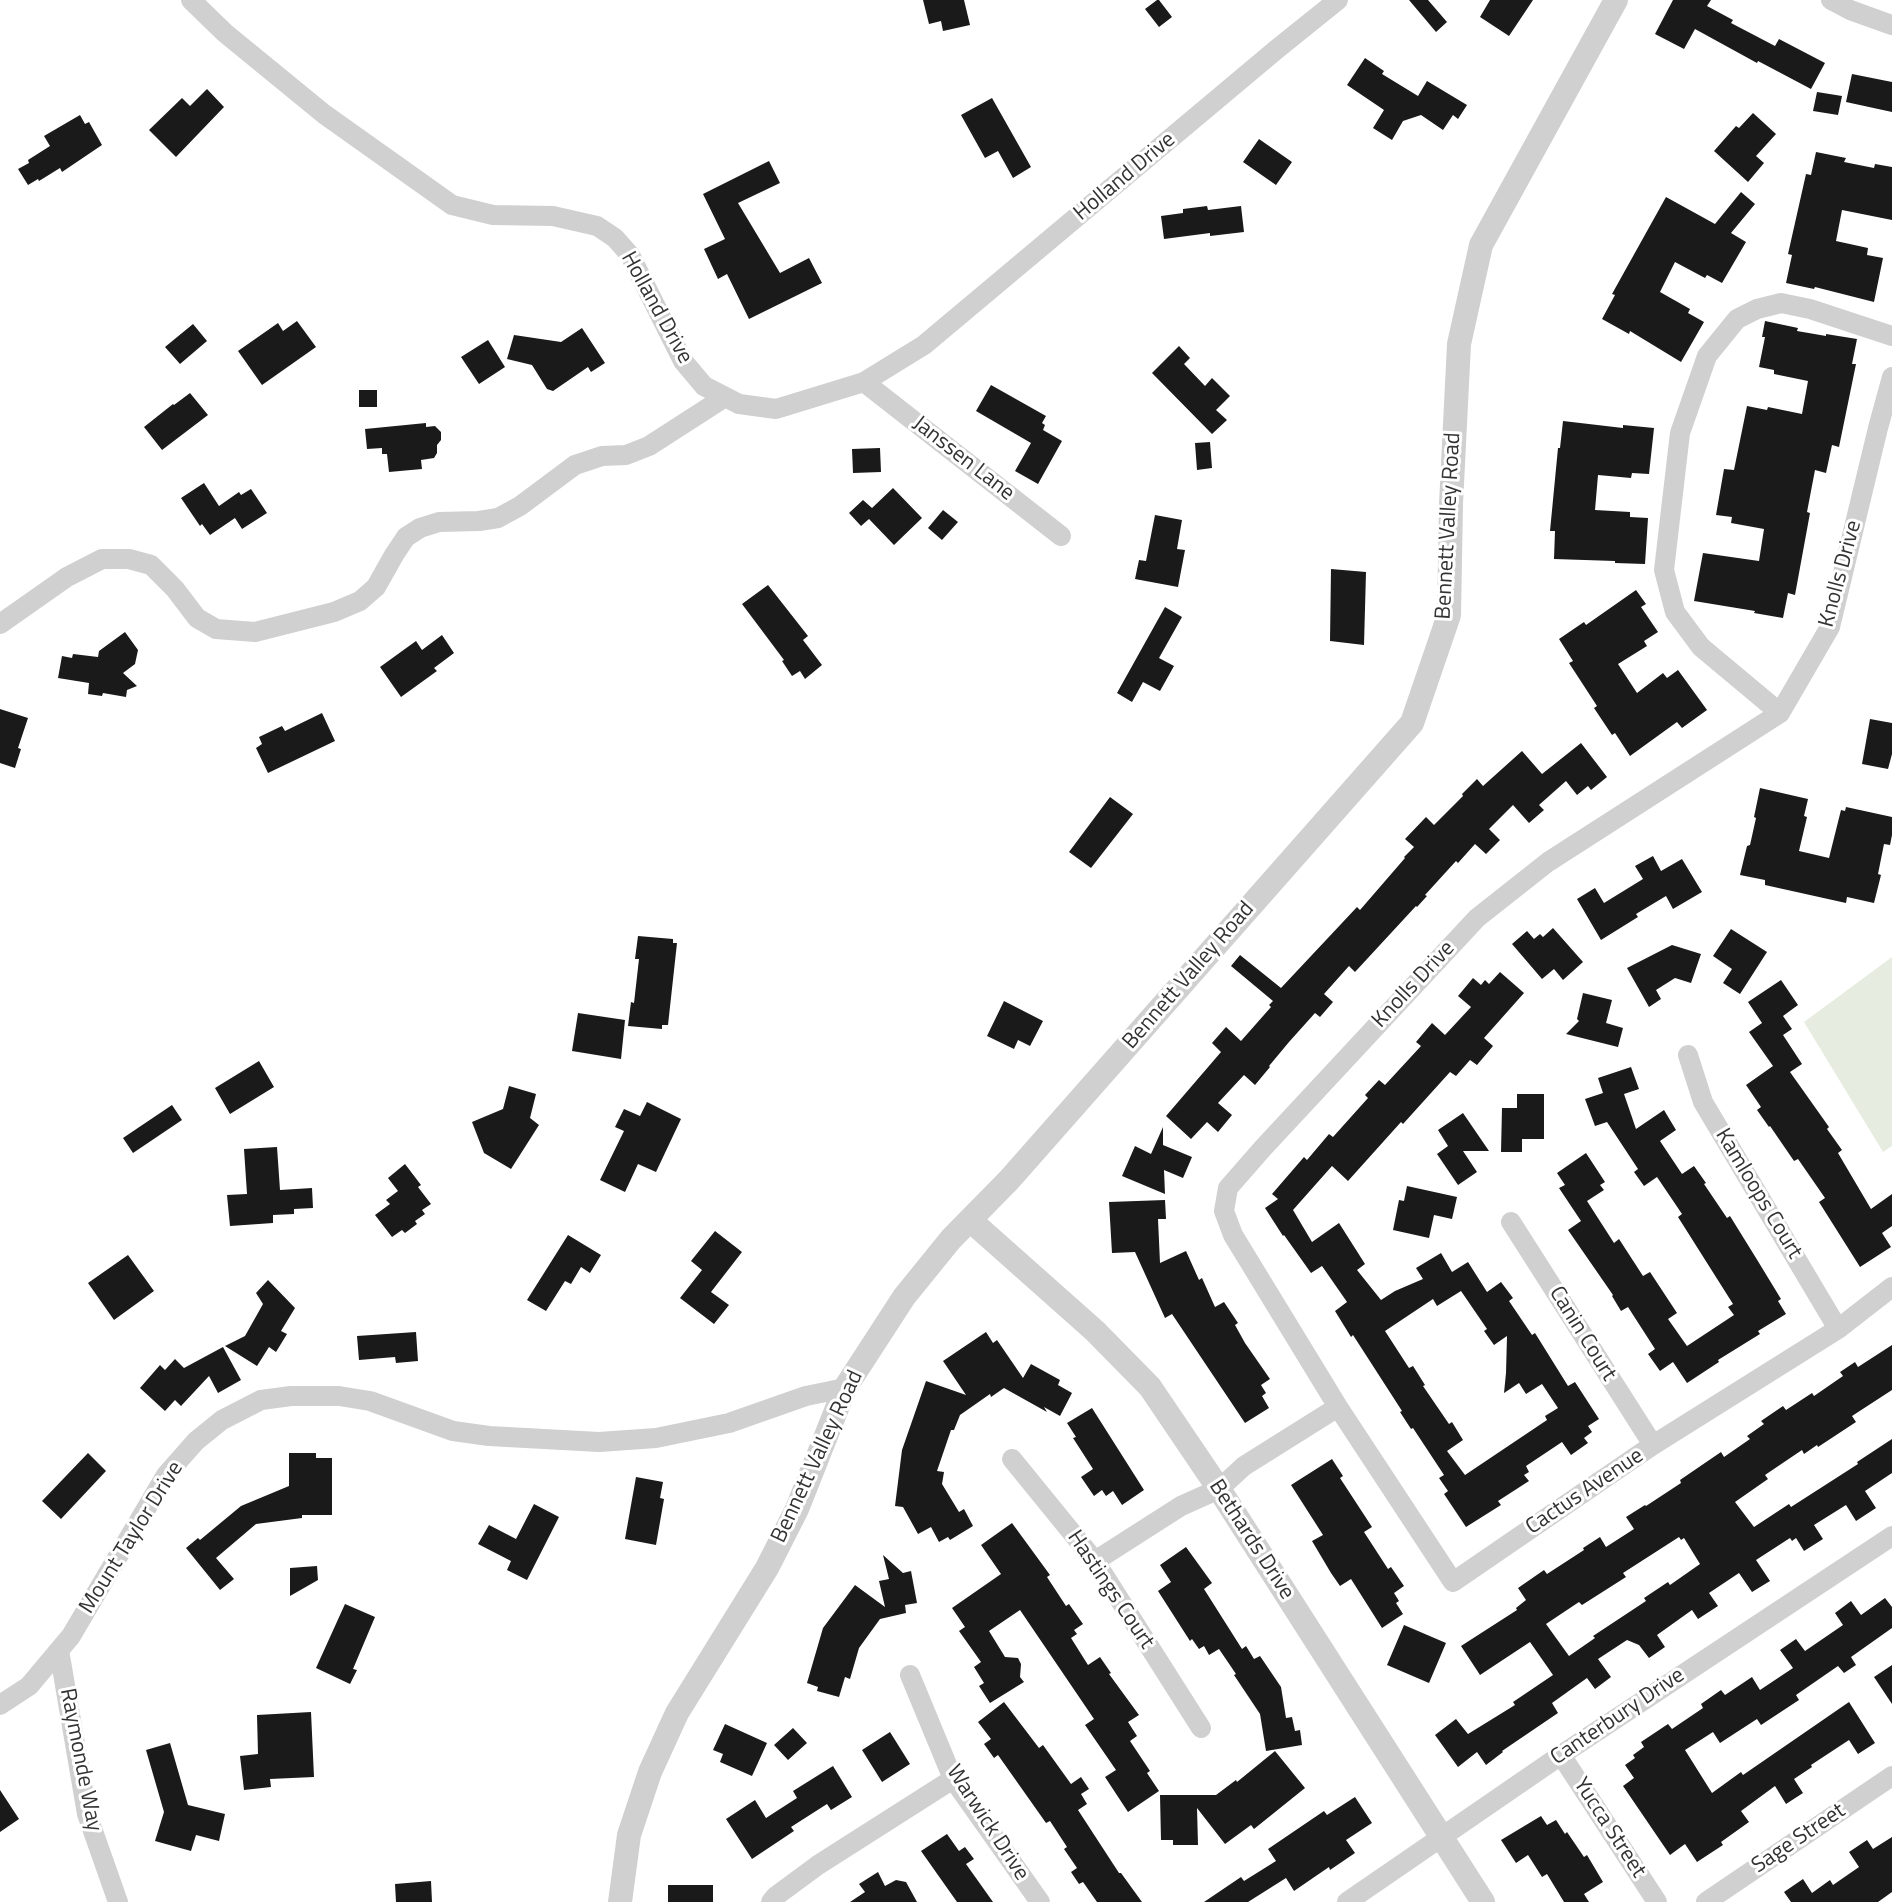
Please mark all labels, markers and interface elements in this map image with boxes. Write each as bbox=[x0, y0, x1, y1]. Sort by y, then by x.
street label: Holland Drive bbox=[1069, 127, 1181, 227]
street label: Holland Drive bbox=[614, 247, 698, 369]
street label: Janssen Lane bbox=[907, 411, 1019, 507]
street label: Bennett Valley Road bbox=[1431, 432, 1467, 620]
street label: Knolls Drive bbox=[1814, 518, 1868, 630]
street label: Bennett Valley Road bbox=[1118, 897, 1260, 1055]
street label: Knolls Drive bbox=[1367, 936, 1461, 1034]
street label: Kamloops Court bbox=[1709, 1124, 1807, 1264]
street label: Canin Court bbox=[1543, 1282, 1621, 1386]
street label: Bennett Valley Road bbox=[767, 1367, 869, 1547]
street label: Cactus Avenue bbox=[1521, 1443, 1649, 1541]
street label: Mount Taylor Drive bbox=[75, 1457, 189, 1619]
street label: Bethards Drive bbox=[1203, 1475, 1299, 1605]
street label: Hastings Court bbox=[1061, 1526, 1159, 1654]
street label: Canterbury Drive bbox=[1546, 1663, 1690, 1771]
street label: Raymonde Way bbox=[53, 1686, 107, 1834]
street label: Warwick Drive bbox=[940, 1760, 1034, 1886]
street label: Yucca Street bbox=[1567, 1773, 1651, 1883]
street label: Sage Street bbox=[1747, 1798, 1851, 1880]

